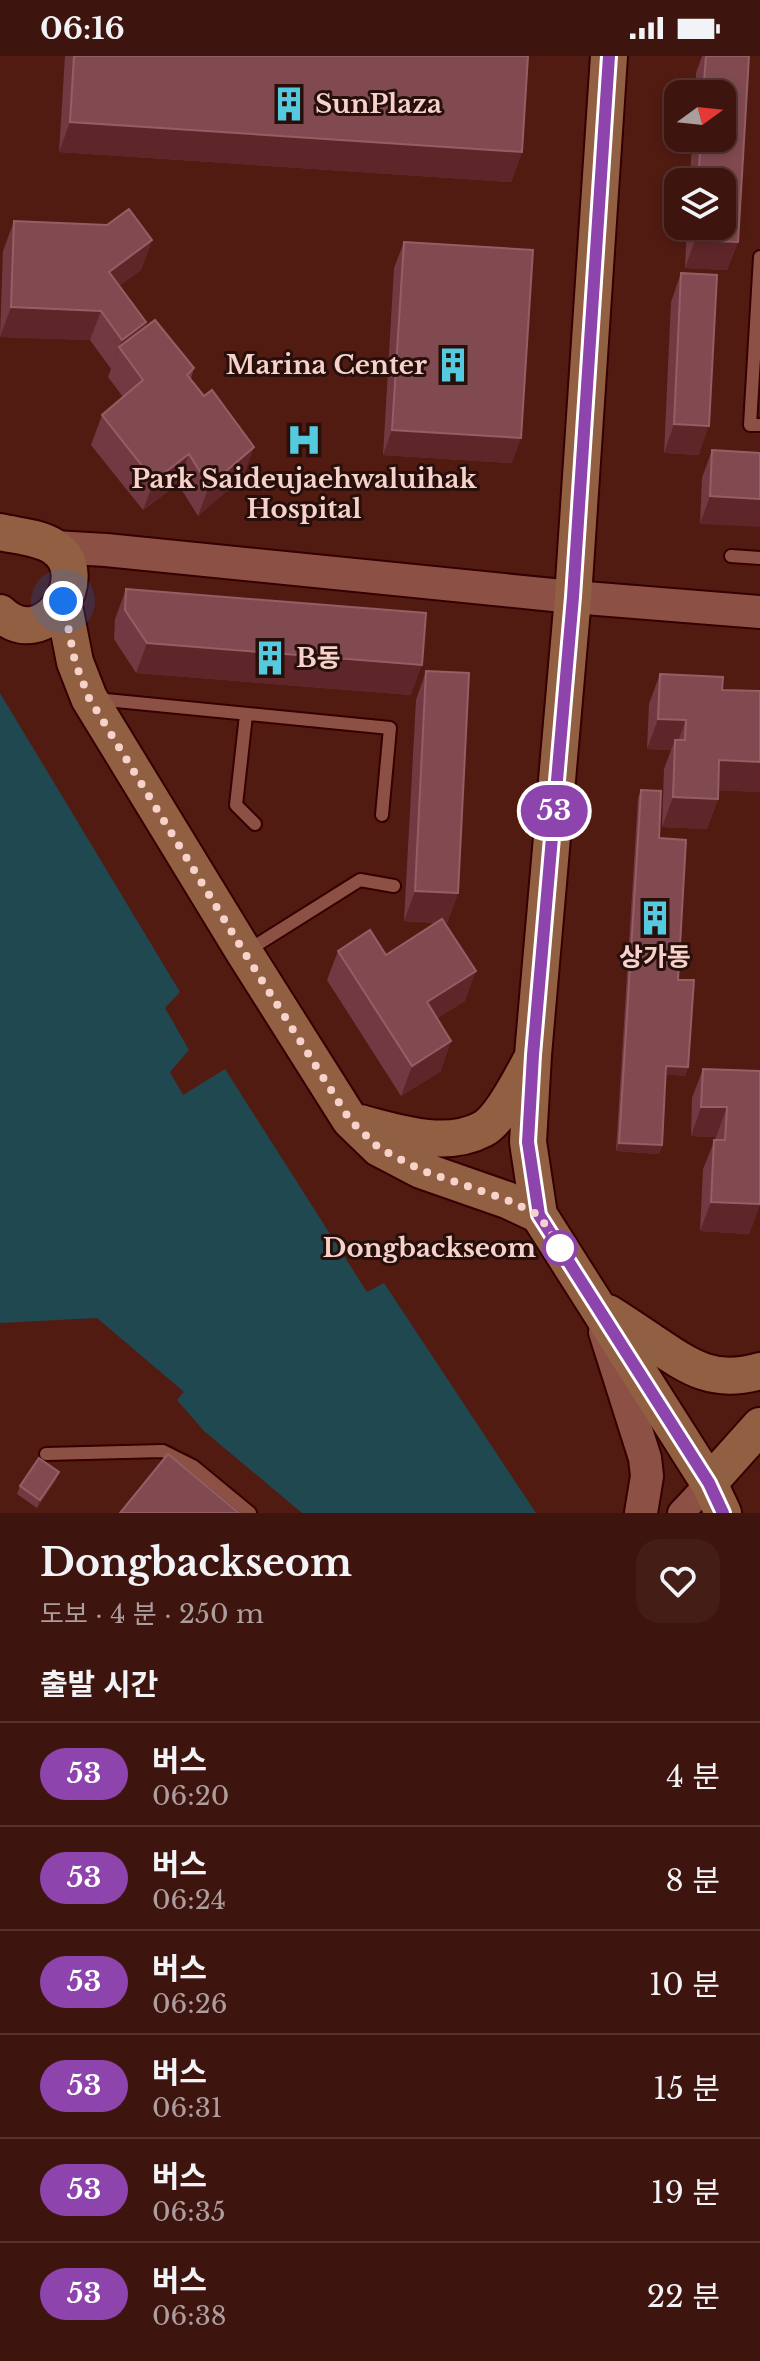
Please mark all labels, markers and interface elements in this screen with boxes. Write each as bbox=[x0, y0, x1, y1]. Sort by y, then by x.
text: 06:16 bbox=[40, 10, 125, 47]
north arrow bbox=[664, 80, 736, 152]
map controls bbox=[664, 80, 736, 240]
building icon: SunPlaza bbox=[270, 85, 308, 123]
place label: SunPlaza bbox=[315, 88, 442, 120]
button: layers bbox=[664, 168, 736, 240]
building icon: Marina Center bbox=[434, 346, 472, 384]
place label: Marina Center bbox=[226, 349, 427, 381]
hospital icon: Park Saideujaehwaluihak Hospital bbox=[285, 421, 323, 459]
place label: Park Saideujaehwaluihak Hospital bbox=[131, 463, 477, 525]
your location bbox=[43, 581, 83, 621]
building icon: B동 bbox=[251, 639, 289, 677]
place label: B동 bbox=[296, 642, 341, 674]
line badge: 53 bbox=[518, 785, 590, 837]
text: 53 bbox=[537, 793, 571, 828]
building icon: 상가동 bbox=[636, 899, 674, 937]
place label: 상가동 bbox=[619, 941, 691, 973]
marker: Dongbackseom bbox=[543, 1231, 577, 1265]
place label: Dongbackseom bbox=[323, 1232, 536, 1264]
text: Dongbackseom bbox=[40, 1539, 352, 1586]
button: heart bbox=[636, 1539, 720, 1623]
text: 도보 · 4 분 · 250 m bbox=[40, 1598, 264, 1630]
text: 출발 시간 bbox=[40, 1666, 158, 1703]
text: 버스 bbox=[152, 1742, 207, 1779]
text: 53 bbox=[67, 1756, 101, 1791]
text: 4 분 bbox=[666, 1758, 720, 1795]
text: 06:20 bbox=[152, 1780, 229, 1812]
text: 버스 bbox=[152, 1846, 207, 1883]
text: 53 bbox=[67, 1860, 101, 1895]
text: 8 분 bbox=[666, 1862, 720, 1899]
text: 06:24 bbox=[152, 1884, 226, 1916]
text: 버스 bbox=[152, 1950, 207, 1987]
text: 53 bbox=[67, 1964, 101, 1999]
text: 10 분 bbox=[649, 1966, 720, 2003]
text: 06:26 bbox=[152, 1988, 227, 2020]
text: 버스 bbox=[152, 2054, 207, 2091]
text: 53 bbox=[67, 2068, 101, 2103]
text: 15 분 bbox=[653, 2070, 720, 2107]
text: 06:31 bbox=[152, 2092, 222, 2124]
text: 버스 bbox=[152, 2158, 207, 2195]
text: 53 bbox=[67, 2172, 101, 2207]
text: 19 분 bbox=[651, 2174, 720, 2211]
text: 06:35 bbox=[152, 2196, 225, 2228]
text: 버스 bbox=[152, 2262, 207, 2299]
text: 53 bbox=[67, 2276, 101, 2311]
text: 22 분 bbox=[647, 2278, 720, 2315]
text: 06:38 bbox=[152, 2300, 226, 2332]

